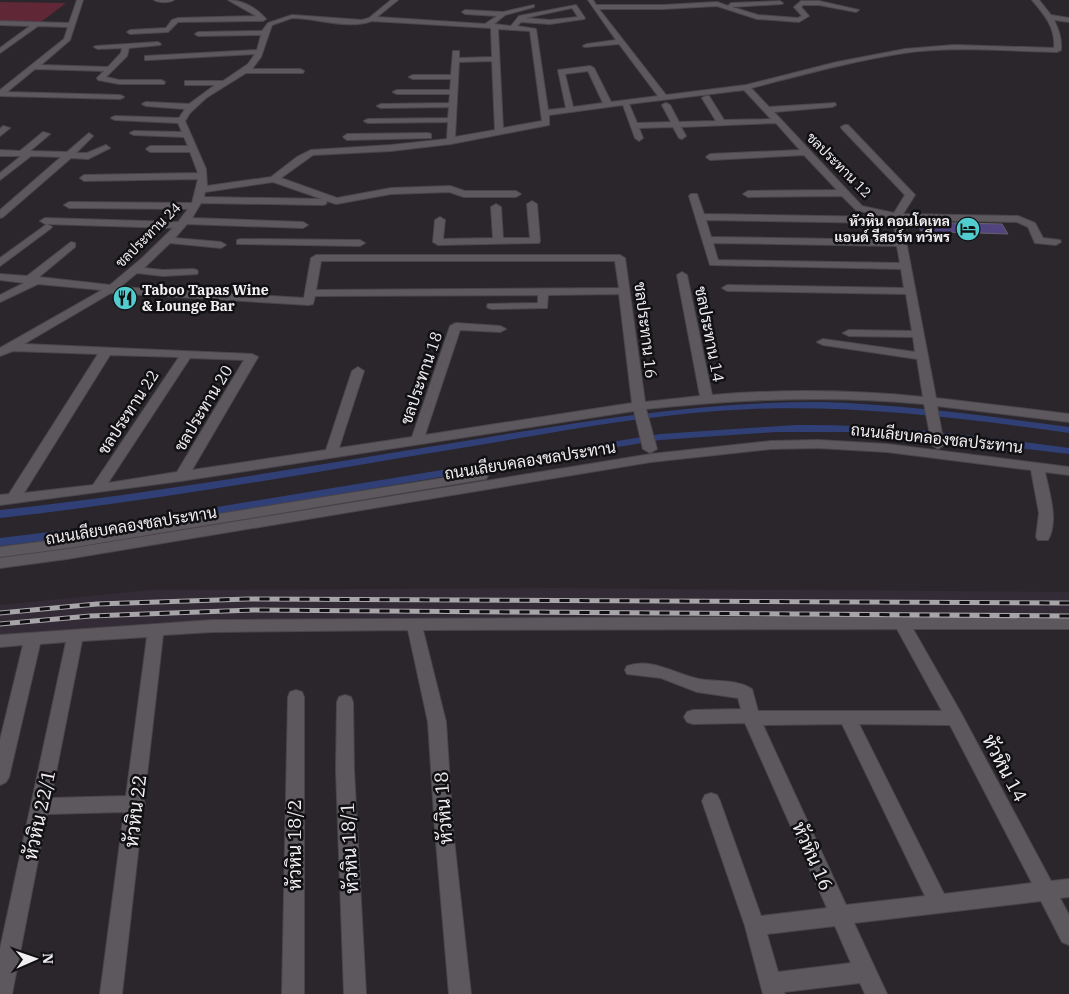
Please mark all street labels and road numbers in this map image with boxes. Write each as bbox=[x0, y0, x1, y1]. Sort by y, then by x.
street label: ชลประทาน 12 bbox=[803, 129, 875, 201]
street label: ชลประทาน 24 bbox=[112, 199, 184, 271]
street label: ชลประทาน 16 bbox=[630, 281, 662, 379]
street label: ชลประทาน 14 bbox=[691, 284, 729, 384]
street label: ชลประทาน 18 bbox=[396, 329, 446, 427]
street label: ชลประทาน 20 bbox=[169, 361, 237, 455]
street label: ชลประทาน 22 bbox=[93, 366, 163, 458]
street label: ถนนเลียบคลองชลประทาน bbox=[850, 418, 1024, 457]
street label: ถนนเลียบคลองชลประทาน bbox=[443, 436, 617, 483]
street label: ถนนเลียบคลองชลประทาน bbox=[44, 501, 218, 548]
street label: หัวหิน 14 bbox=[977, 730, 1033, 806]
street label: หัวหิน 22/1 bbox=[18, 768, 60, 862]
street label: หัวหิน 18 bbox=[428, 771, 458, 845]
street label: หัวหิน 22 bbox=[119, 773, 151, 849]
street label: หัวหิน 18/2 bbox=[282, 799, 306, 891]
street label: หัวหิน 18/1 bbox=[335, 802, 363, 894]
street label: หัวหิน 16 bbox=[787, 818, 839, 894]

